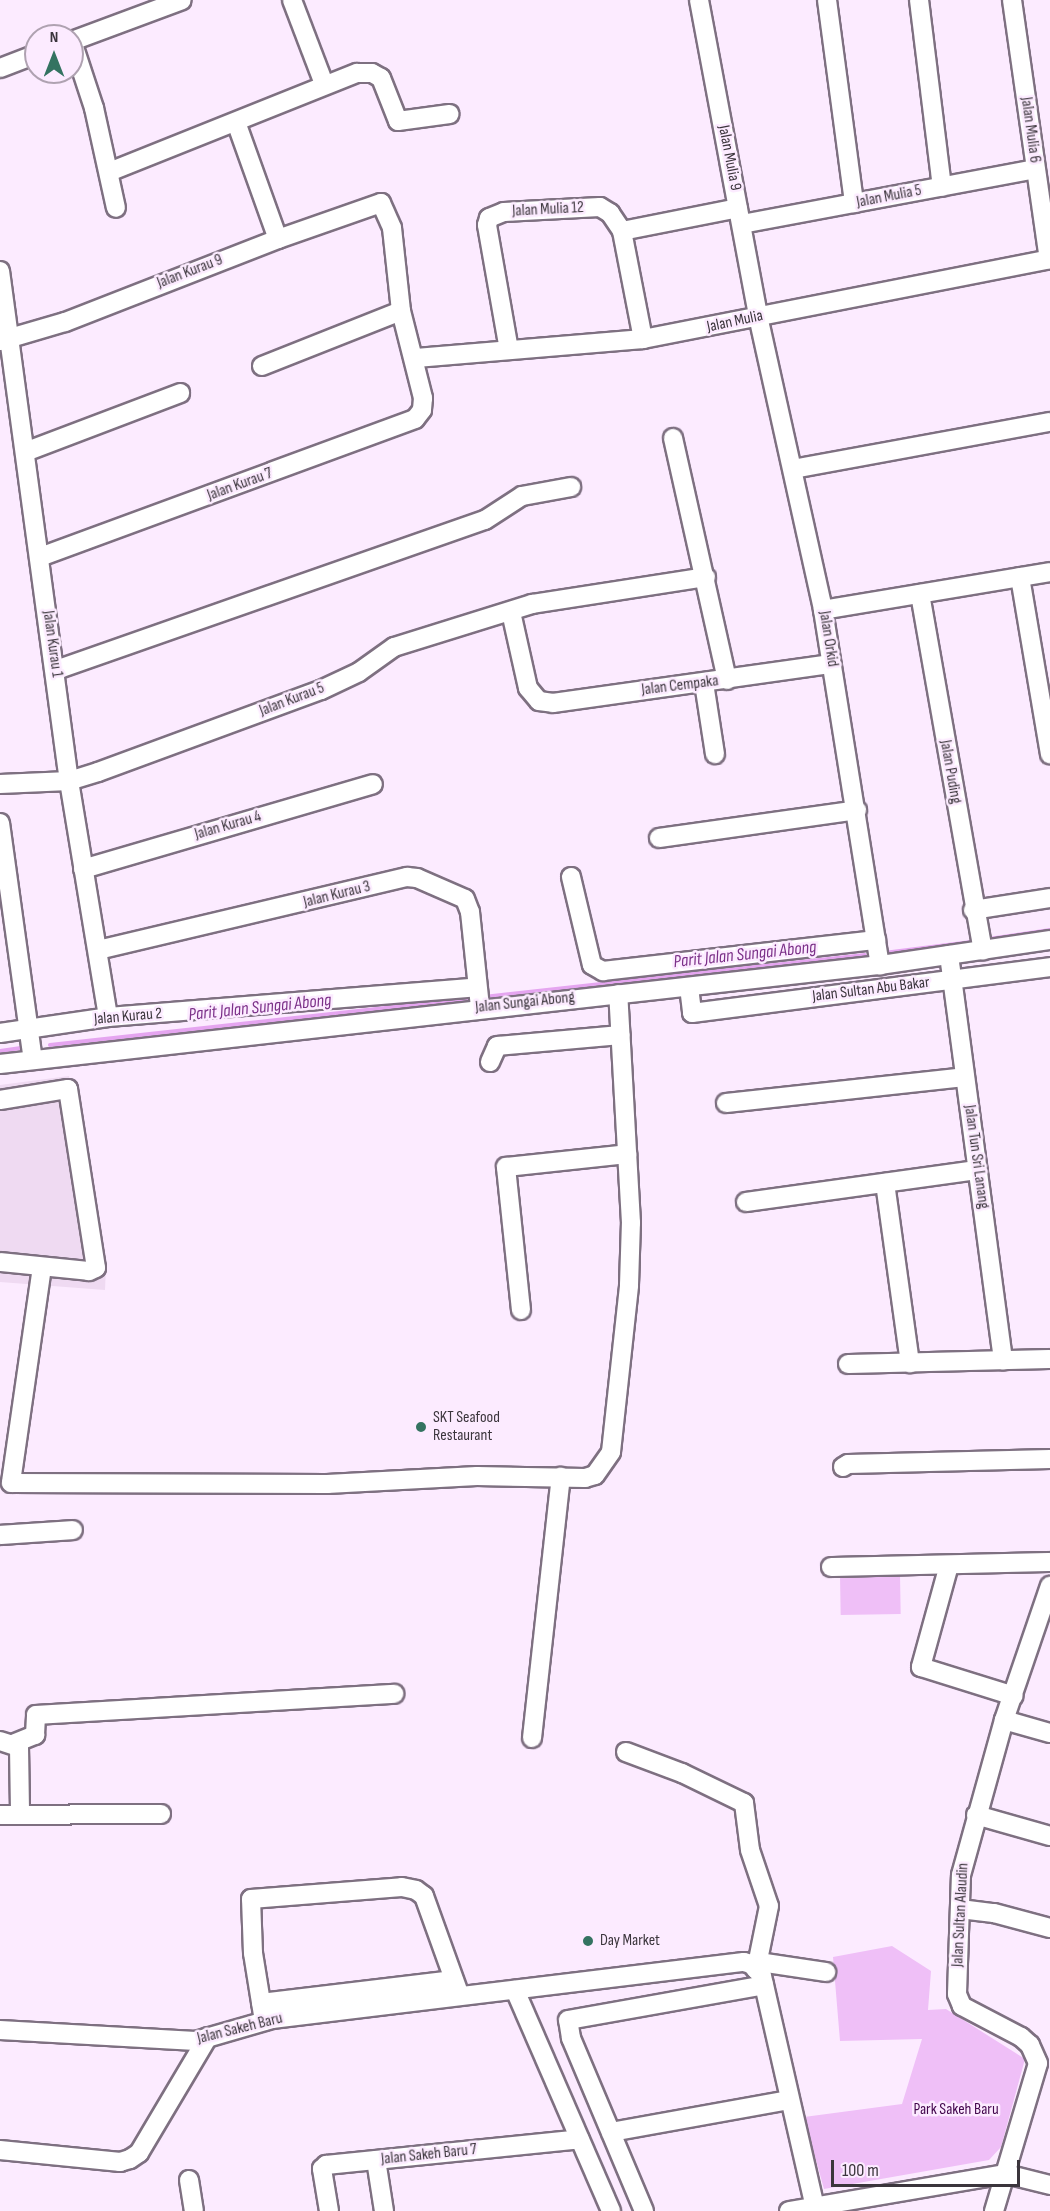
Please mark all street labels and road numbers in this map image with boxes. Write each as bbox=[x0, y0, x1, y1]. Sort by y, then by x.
street label: Jalan Mulia 6 bbox=[1016, 96, 1044, 164]
street label: Jalan Mulia 9 bbox=[713, 124, 745, 192]
street label: Jalan Mulia 5 bbox=[855, 181, 923, 213]
street label: Jalan Mulia 12 bbox=[512, 199, 584, 221]
street label: Jalan Kurau 9 bbox=[155, 251, 225, 293]
street label: Jalan Mulia bbox=[705, 307, 765, 337]
street label: Jalan Kurau 7 bbox=[205, 464, 275, 506]
street label: Jalan Kurau 1 bbox=[38, 609, 66, 679]
street label: Jalan Orkid bbox=[814, 610, 842, 668]
street label: Jalan Cempaka bbox=[640, 672, 720, 700]
street label: Jalan Kurau 5 bbox=[257, 679, 327, 721]
street label: Jalan Puding bbox=[935, 739, 965, 805]
street label: Jalan Kurau 4 bbox=[193, 807, 263, 845]
street label: Jalan Kurau 3 bbox=[302, 877, 372, 913]
street label: Jalan Sultan Abu Bakar bbox=[811, 973, 931, 1007]
street label: Jalan Sungai Abong bbox=[474, 988, 576, 1018]
street label: Jalan Kurau 2 bbox=[93, 1004, 163, 1030]
street label: Jalan Tun Sri Lanang bbox=[959, 1104, 993, 1210]
street label: Jalan Sultan Alaudin bbox=[949, 1862, 973, 1968]
street label: Jalan Sakeh Baru bbox=[195, 2009, 285, 2049]
street label: Jalan Sakeh Baru 7 bbox=[380, 2140, 478, 2170]

